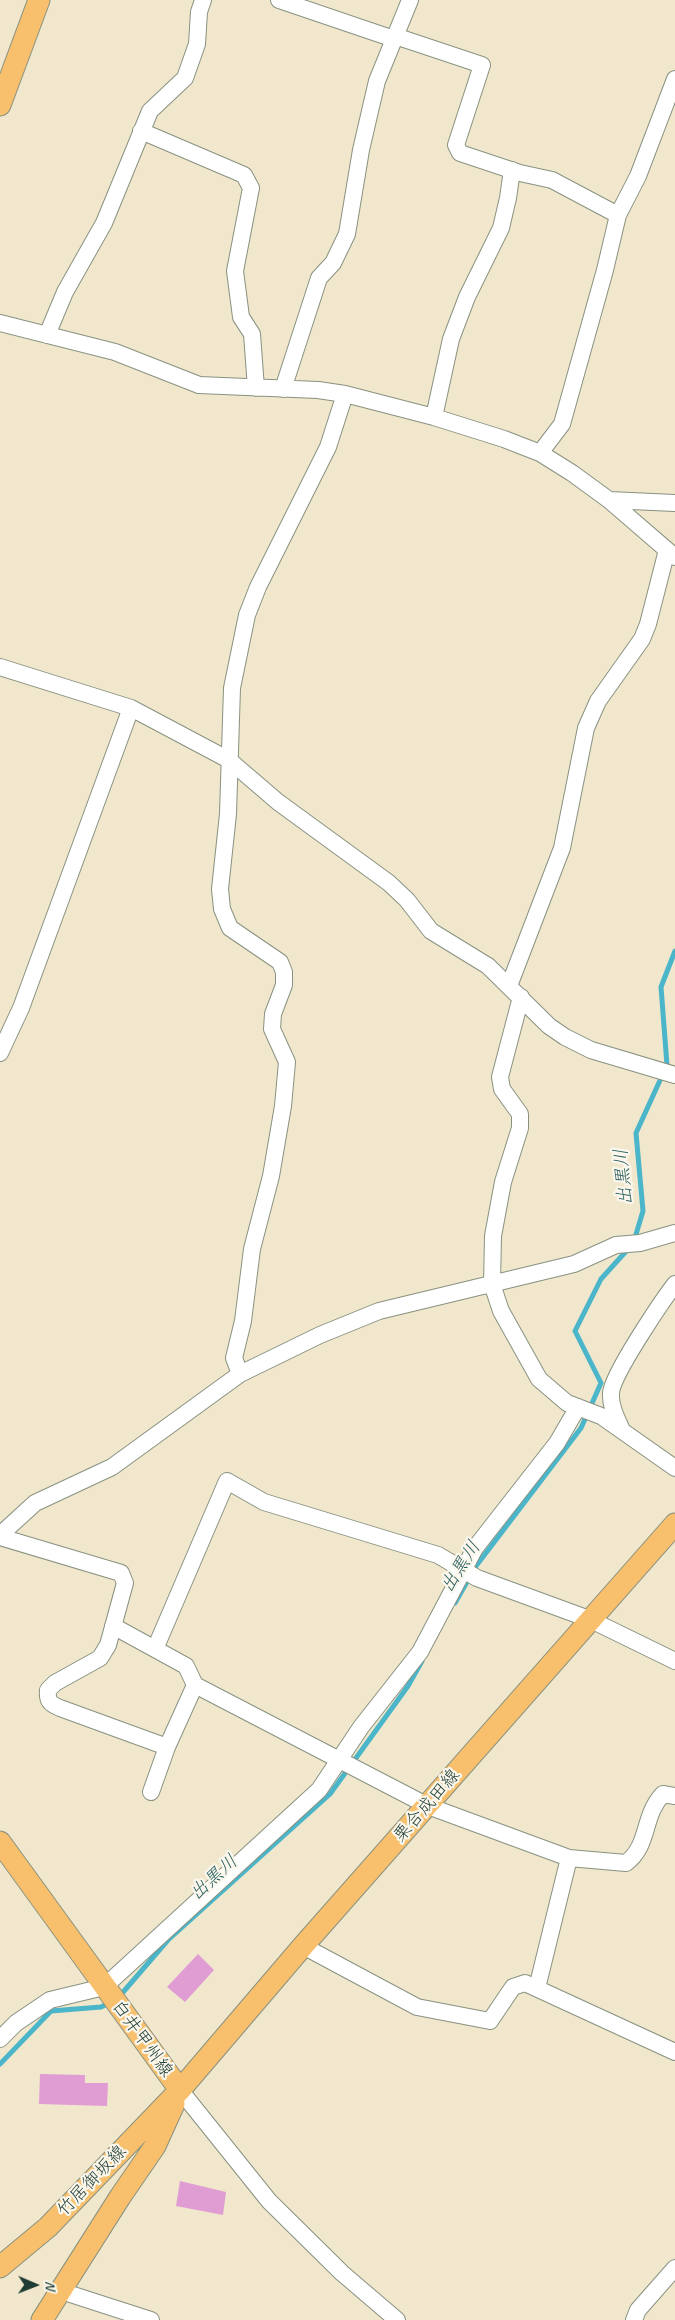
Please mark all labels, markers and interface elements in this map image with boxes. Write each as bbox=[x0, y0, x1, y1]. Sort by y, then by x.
water label: 出黒川 bbox=[610, 1148, 638, 1206]
water label: 出黒川 bbox=[436, 1537, 486, 1597]
street label: 栗合成田線 bbox=[389, 1765, 465, 1847]
water label: 出黒川 bbox=[185, 1850, 243, 1906]
street label: 白井甲州線 bbox=[107, 1996, 177, 2082]
street label: 竹居御坂線 bbox=[53, 2141, 131, 2221]
north arrow bbox=[10, 2260, 60, 2310]
text: N bbox=[42, 2281, 59, 2290]

